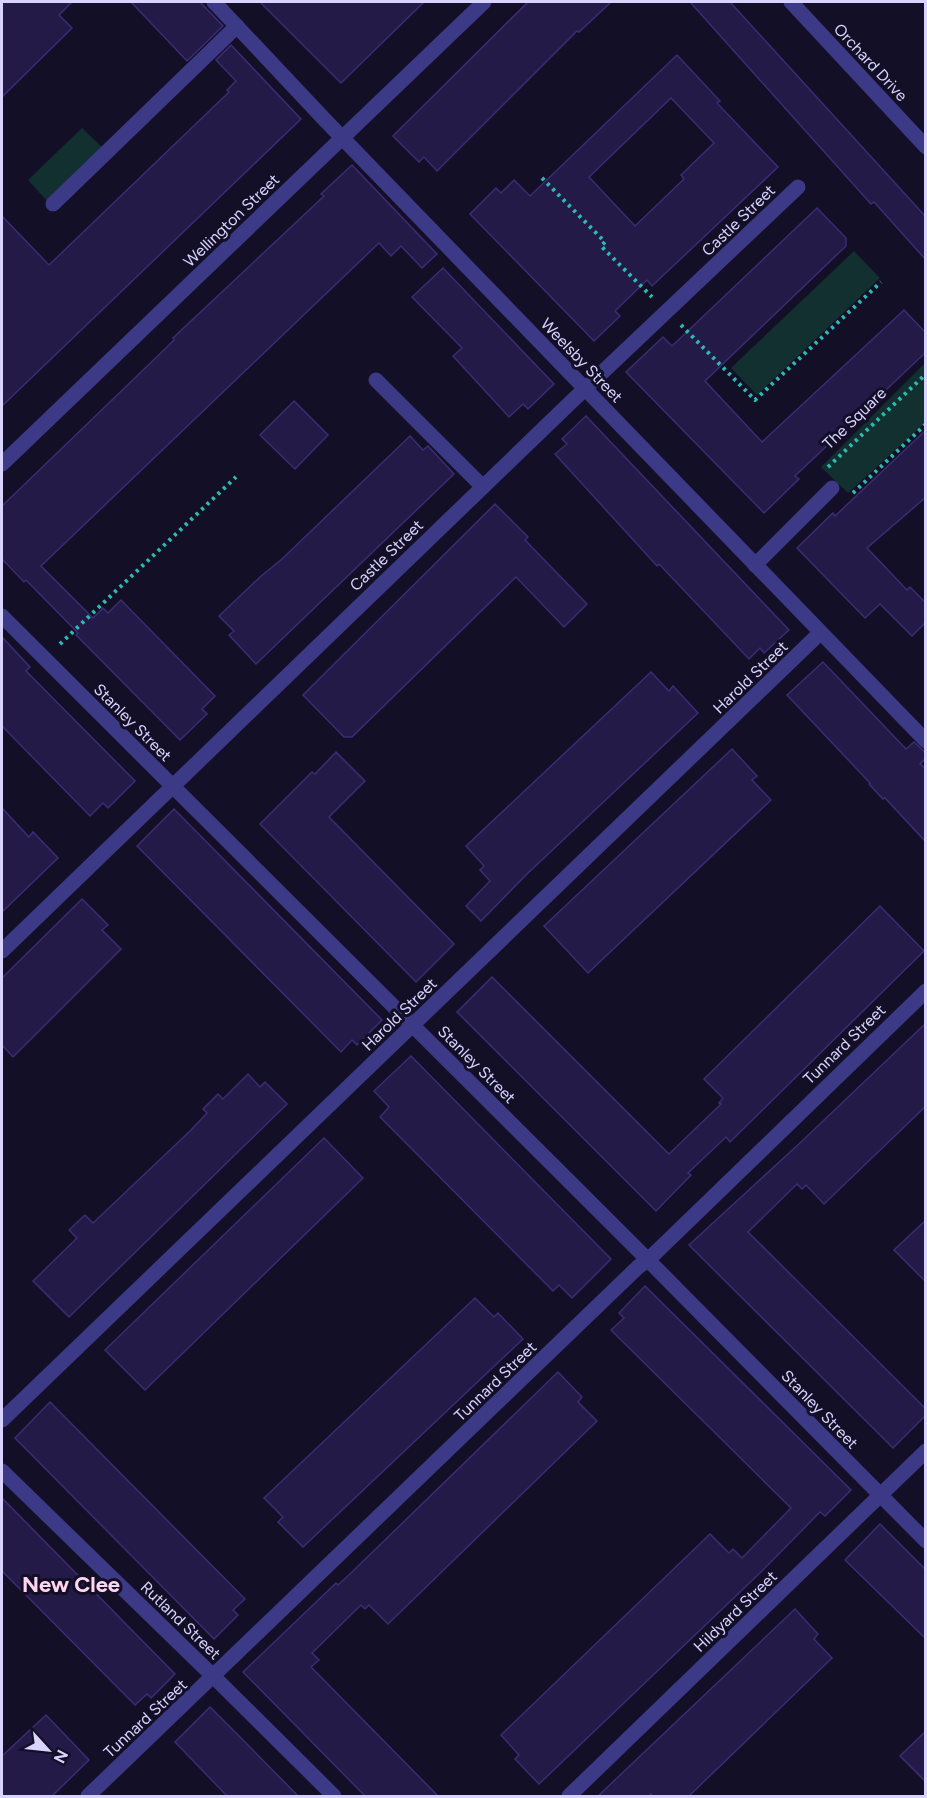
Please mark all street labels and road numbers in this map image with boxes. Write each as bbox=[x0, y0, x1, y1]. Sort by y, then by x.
street label: Orchard Drive bbox=[830, 20, 912, 105]
street label: Wellington Street bbox=[180, 170, 283, 271]
street label: Castle Street bbox=[698, 181, 779, 260]
street label: Weelsby Street bbox=[537, 314, 627, 406]
street label: The Square bbox=[819, 383, 890, 453]
street label: Castle Street bbox=[346, 516, 427, 595]
street label: Harold Street bbox=[709, 637, 792, 718]
street label: Stanley Street bbox=[90, 680, 175, 765]
street label: Harold Street bbox=[358, 974, 441, 1055]
street label: Tunnard Street bbox=[799, 1001, 889, 1088]
street label: Stanley Street bbox=[434, 1022, 519, 1107]
street label: Tunnard Street bbox=[450, 1338, 540, 1425]
street label: Stanley Street bbox=[777, 1366, 862, 1453]
street label: Hildyard Street bbox=[690, 1567, 781, 1656]
street label: Rutland Street bbox=[137, 1577, 225, 1663]
street label: Tunnard Street bbox=[100, 1675, 191, 1762]

